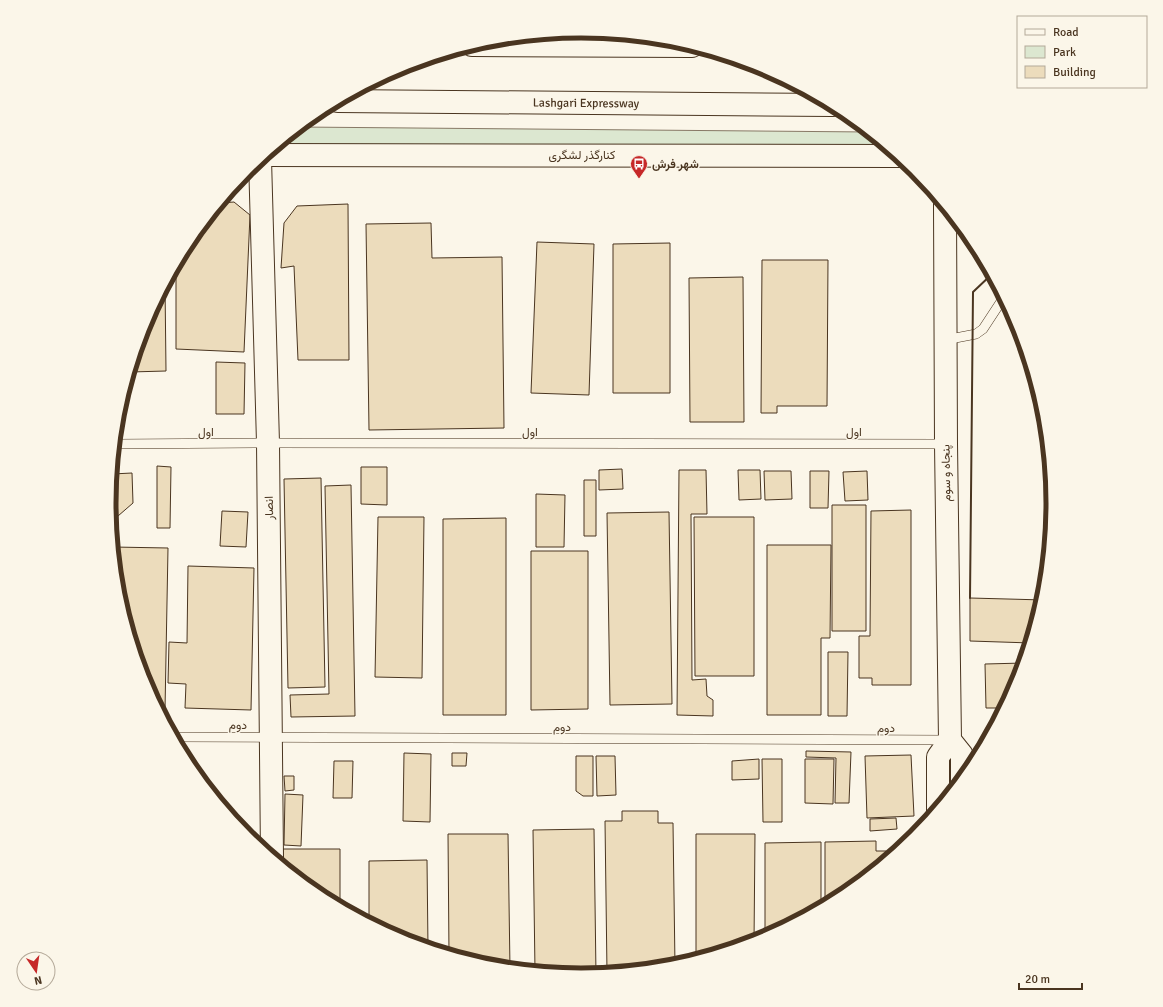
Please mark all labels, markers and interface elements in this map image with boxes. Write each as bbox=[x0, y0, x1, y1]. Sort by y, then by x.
legend bbox=[1017, 16, 1147, 88]
text: Road bbox=[1053, 25, 1079, 40]
text: Park bbox=[1053, 45, 1076, 60]
text: Building bbox=[1053, 65, 1096, 80]
street label: Lashgari Expressway bbox=[533, 96, 640, 111]
street label: کنارگذر لشگری bbox=[549, 148, 615, 163]
bus stop icon: شهر فرش bbox=[629, 154, 649, 179]
place label: شهر فرش bbox=[652, 157, 699, 172]
street label: اول bbox=[198, 425, 214, 440]
street label: اول bbox=[522, 425, 538, 440]
street label: اول bbox=[846, 425, 862, 440]
street label: پنجاه و سوم bbox=[938, 444, 954, 502]
street label: انصار bbox=[262, 496, 277, 521]
street label: دوم bbox=[229, 718, 247, 733]
street label: دوم bbox=[553, 720, 571, 735]
street label: دوم bbox=[877, 721, 895, 736]
north arrow bbox=[16, 951, 56, 991]
scale bar bbox=[1019, 965, 1082, 991]
text: 20 m bbox=[1025, 972, 1050, 987]
text: N bbox=[33, 973, 43, 987]

